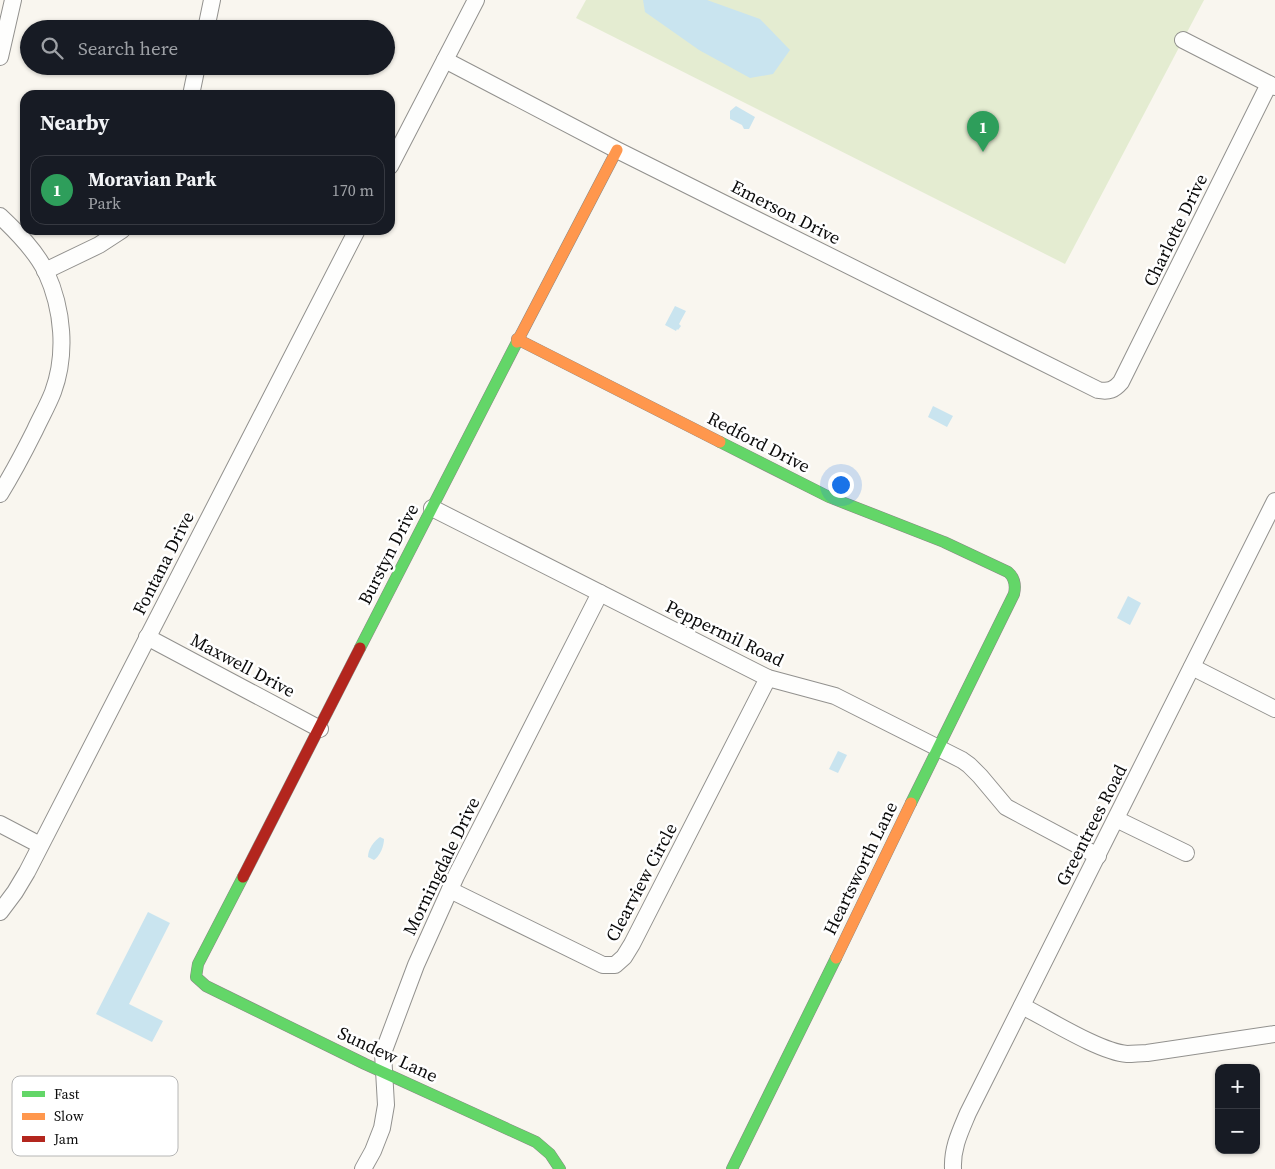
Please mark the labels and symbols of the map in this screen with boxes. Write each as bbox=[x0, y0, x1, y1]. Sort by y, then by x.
pin: 1 bbox=[967, 111, 999, 152]
street label: Charlotte Drive bbox=[1137, 170, 1213, 290]
street label: Emerson Drive bbox=[727, 174, 845, 250]
street label: Redford Drive bbox=[703, 405, 815, 479]
your location bbox=[828, 472, 854, 498]
street label: Burstyn Drive bbox=[352, 499, 424, 609]
street label: Fontana Drive bbox=[126, 507, 200, 619]
street label: Peppermil Road bbox=[662, 594, 788, 672]
street label: Maxwell Drive bbox=[186, 627, 300, 703]
street label: Greentrees Road bbox=[1050, 760, 1132, 890]
street label: Morningdale Drive bbox=[397, 793, 485, 939]
street label: Heartsworth Lane bbox=[817, 797, 903, 939]
street label: Clearview Circle bbox=[599, 818, 683, 946]
street label: Sundew Lane bbox=[334, 1020, 442, 1088]
legend bbox=[12, 1076, 178, 1156]
text: Fast bbox=[54, 1084, 80, 1104]
text: Slow bbox=[54, 1106, 84, 1126]
text: Jam bbox=[53, 1129, 79, 1149]

